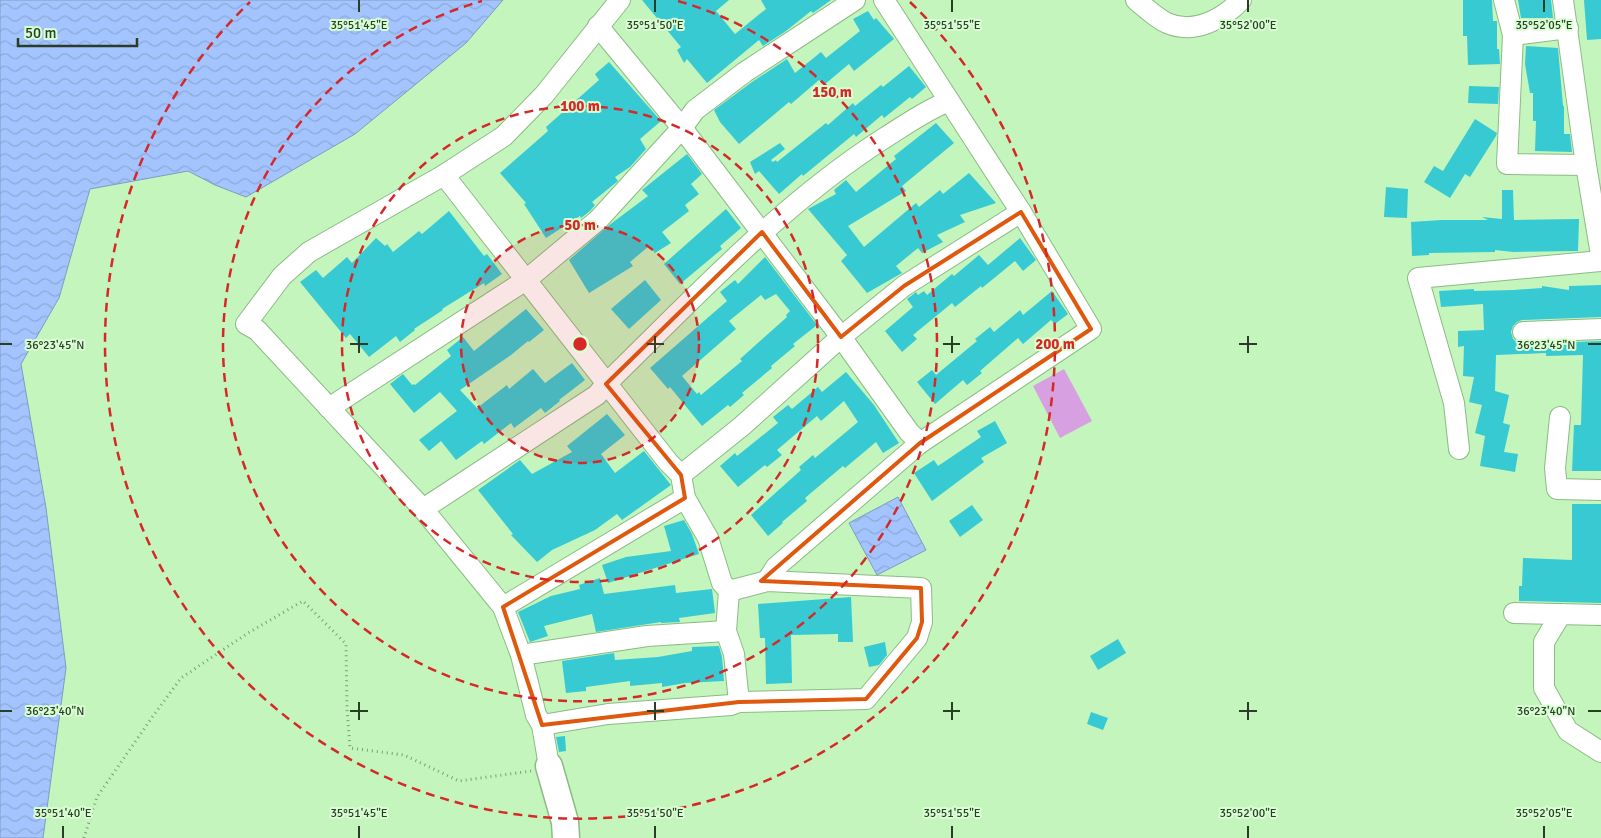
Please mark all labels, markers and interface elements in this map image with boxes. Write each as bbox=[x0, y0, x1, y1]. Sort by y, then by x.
scale bar bbox=[18, 15, 136, 47]
text: 35°51'45"E bbox=[330, 18, 388, 33]
text: 35°51'50"E bbox=[626, 18, 684, 33]
text: 35°51'55"E bbox=[923, 18, 981, 33]
text: 35°52'00"E bbox=[1219, 18, 1277, 33]
text: 35°52'05"E bbox=[1515, 18, 1573, 33]
text: 50 m bbox=[25, 24, 56, 42]
text: 150 m bbox=[812, 83, 852, 101]
text: 100 m bbox=[560, 97, 600, 115]
text: 50 m bbox=[564, 216, 596, 234]
centre of rings bbox=[571, 335, 589, 353]
text: 200 m bbox=[1035, 335, 1075, 353]
text: 36°23'45"N bbox=[26, 338, 84, 353]
text: 36°23'45"N bbox=[1517, 338, 1575, 353]
text: 36°23'40"N bbox=[26, 704, 84, 719]
text: 36°23'40"N bbox=[1517, 704, 1575, 719]
text: 35°51'40"E bbox=[34, 806, 92, 821]
text: 35°51'45"E bbox=[330, 806, 388, 821]
text: 35°51'50"E bbox=[626, 806, 684, 821]
text: 35°51'55"E bbox=[923, 806, 981, 821]
text: 35°52'00"E bbox=[1219, 806, 1277, 821]
text: 35°52'05"E bbox=[1515, 806, 1573, 821]

